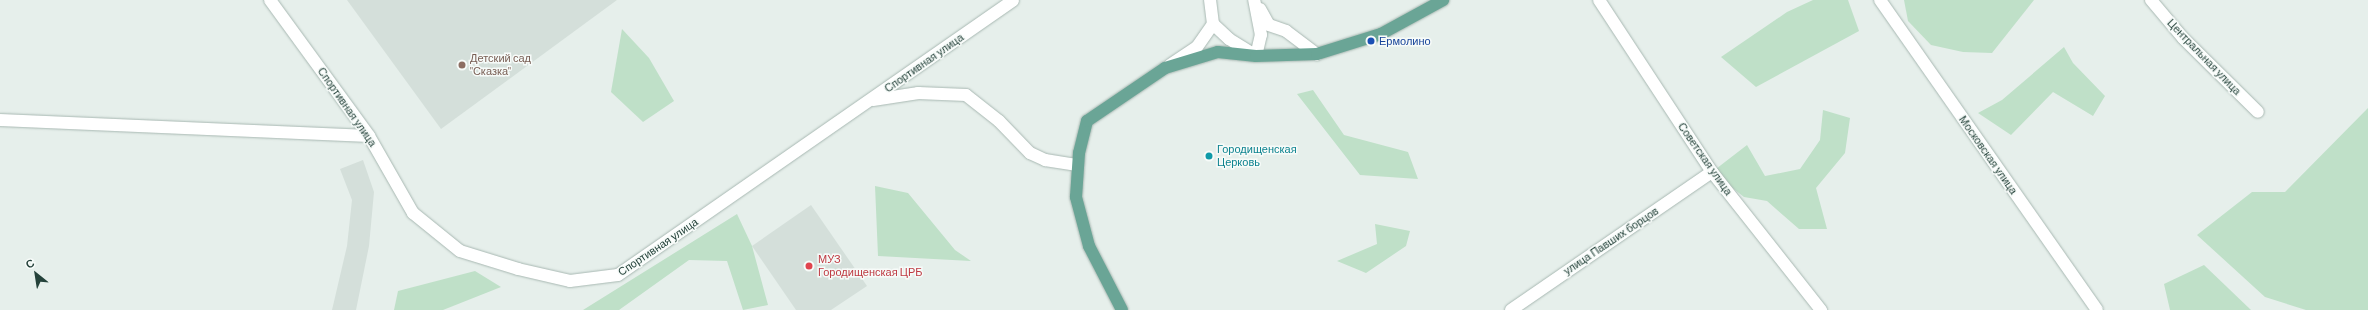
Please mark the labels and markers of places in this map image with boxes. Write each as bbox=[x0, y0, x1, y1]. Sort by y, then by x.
place label: Ермолино bbox=[1379, 34, 1431, 48]
marker: Ермолино bbox=[1366, 36, 1376, 46]
place label: Детский сад "Сказка" bbox=[470, 52, 531, 78]
marker: Детский сад "Сказка" bbox=[457, 60, 467, 70]
place label: Городищенская Церковь bbox=[1217, 143, 1297, 169]
marker: Городищенская Церковь bbox=[1204, 151, 1214, 161]
place label: МУЗ Городищенская ЦРБ bbox=[818, 253, 923, 279]
marker: МУЗ Городищенская ЦРБ bbox=[803, 260, 815, 272]

